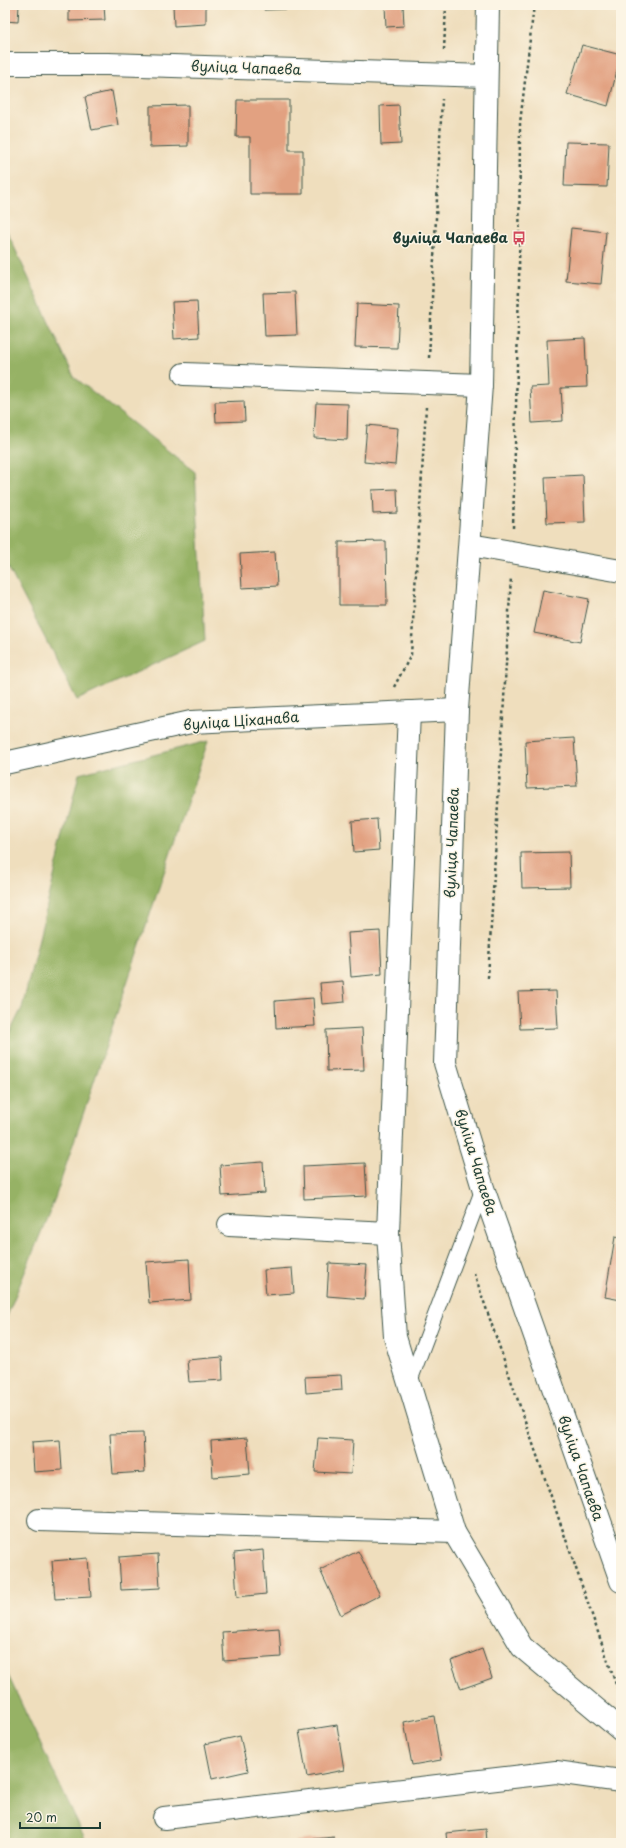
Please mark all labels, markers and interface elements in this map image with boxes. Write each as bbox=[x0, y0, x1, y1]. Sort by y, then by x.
street label: вуліца Чапаева bbox=[191, 55, 302, 80]
place label: вуліца Чапаева bbox=[393, 227, 509, 248]
bus stop icon: вуліца Чапаева bbox=[511, 230, 527, 246]
street label: вуліца Ціханава bbox=[182, 706, 300, 735]
street label: вуліца Чапаева bbox=[439, 787, 464, 898]
street label: вуліца Чапаева bbox=[450, 1106, 503, 1218]
street label: вуліца Чапаева bbox=[554, 1412, 609, 1524]
scale bar bbox=[20, 1804, 100, 1830]
text: 20 m bbox=[26, 1808, 57, 1826]

